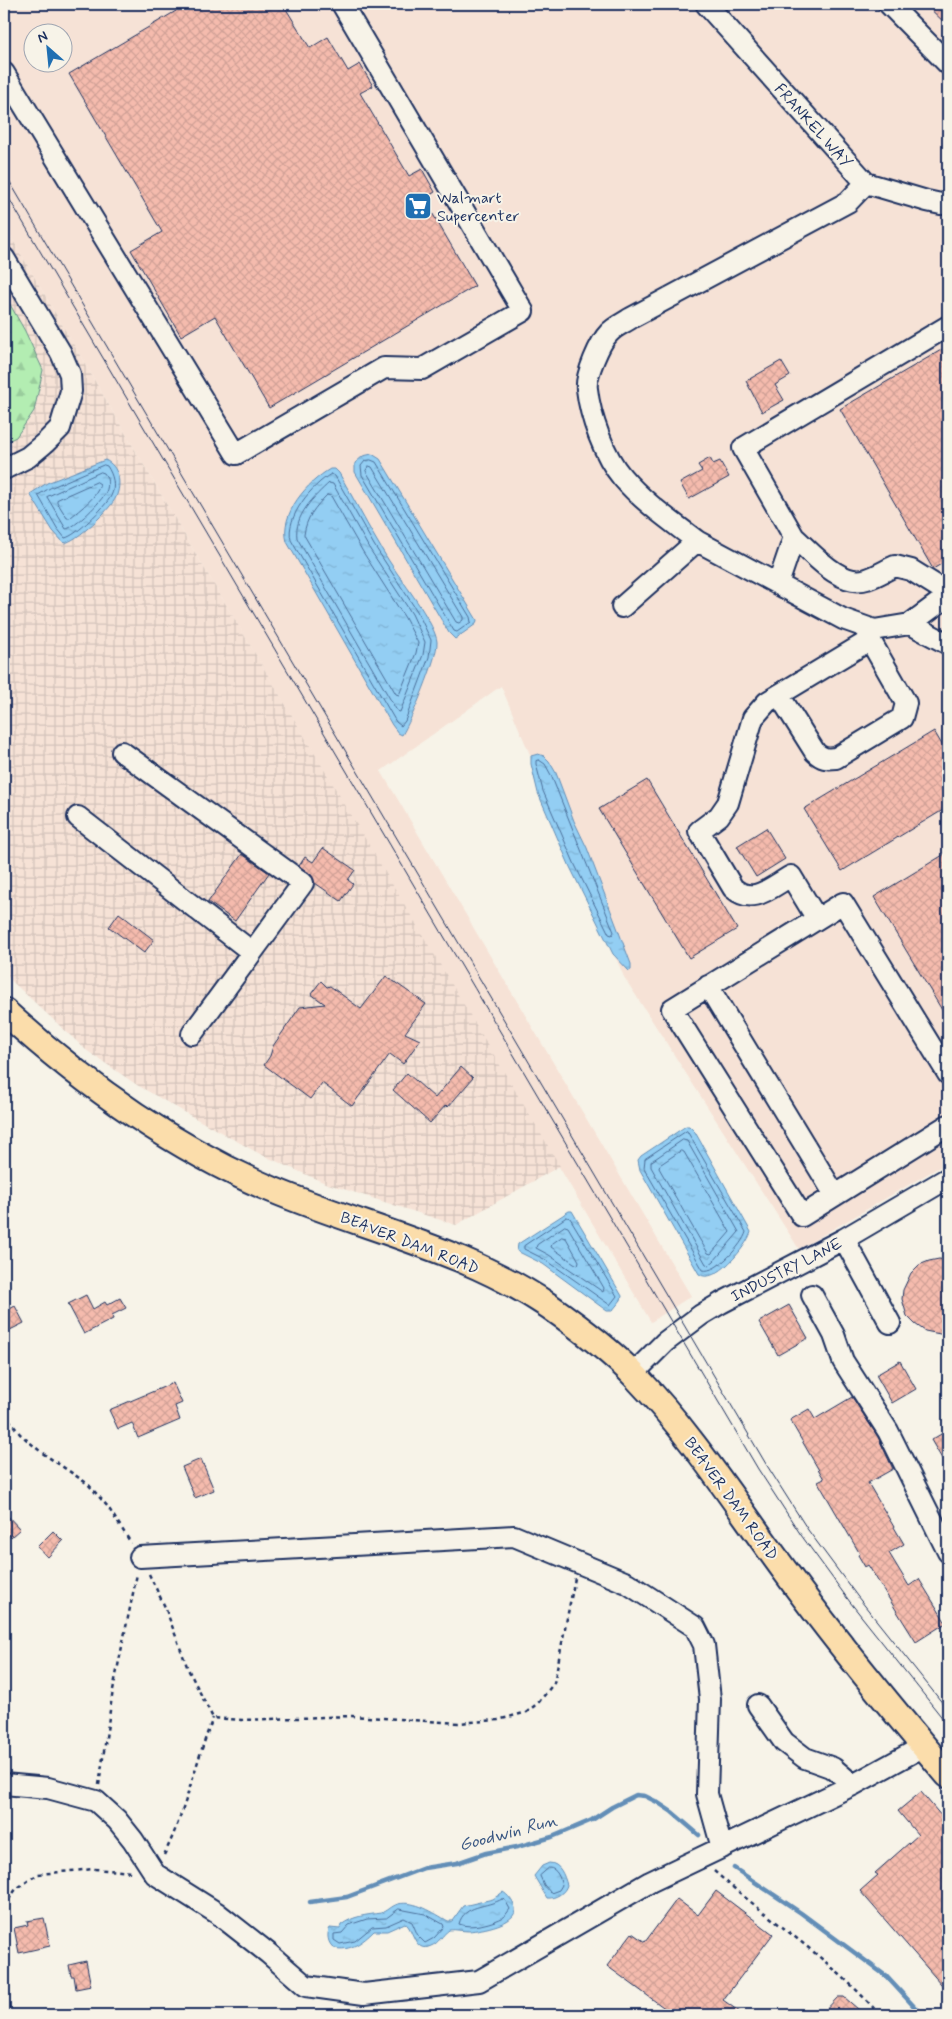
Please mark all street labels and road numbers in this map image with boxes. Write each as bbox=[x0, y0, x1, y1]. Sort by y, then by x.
street label: FRANKEL WAY bbox=[769, 79, 857, 173]
street label: BEAVER DAM ROAD bbox=[337, 1207, 482, 1280]
street label: INDUSTRY LANE bbox=[728, 1233, 846, 1307]
street label: BEAVER DAM ROAD bbox=[679, 1433, 783, 1565]

